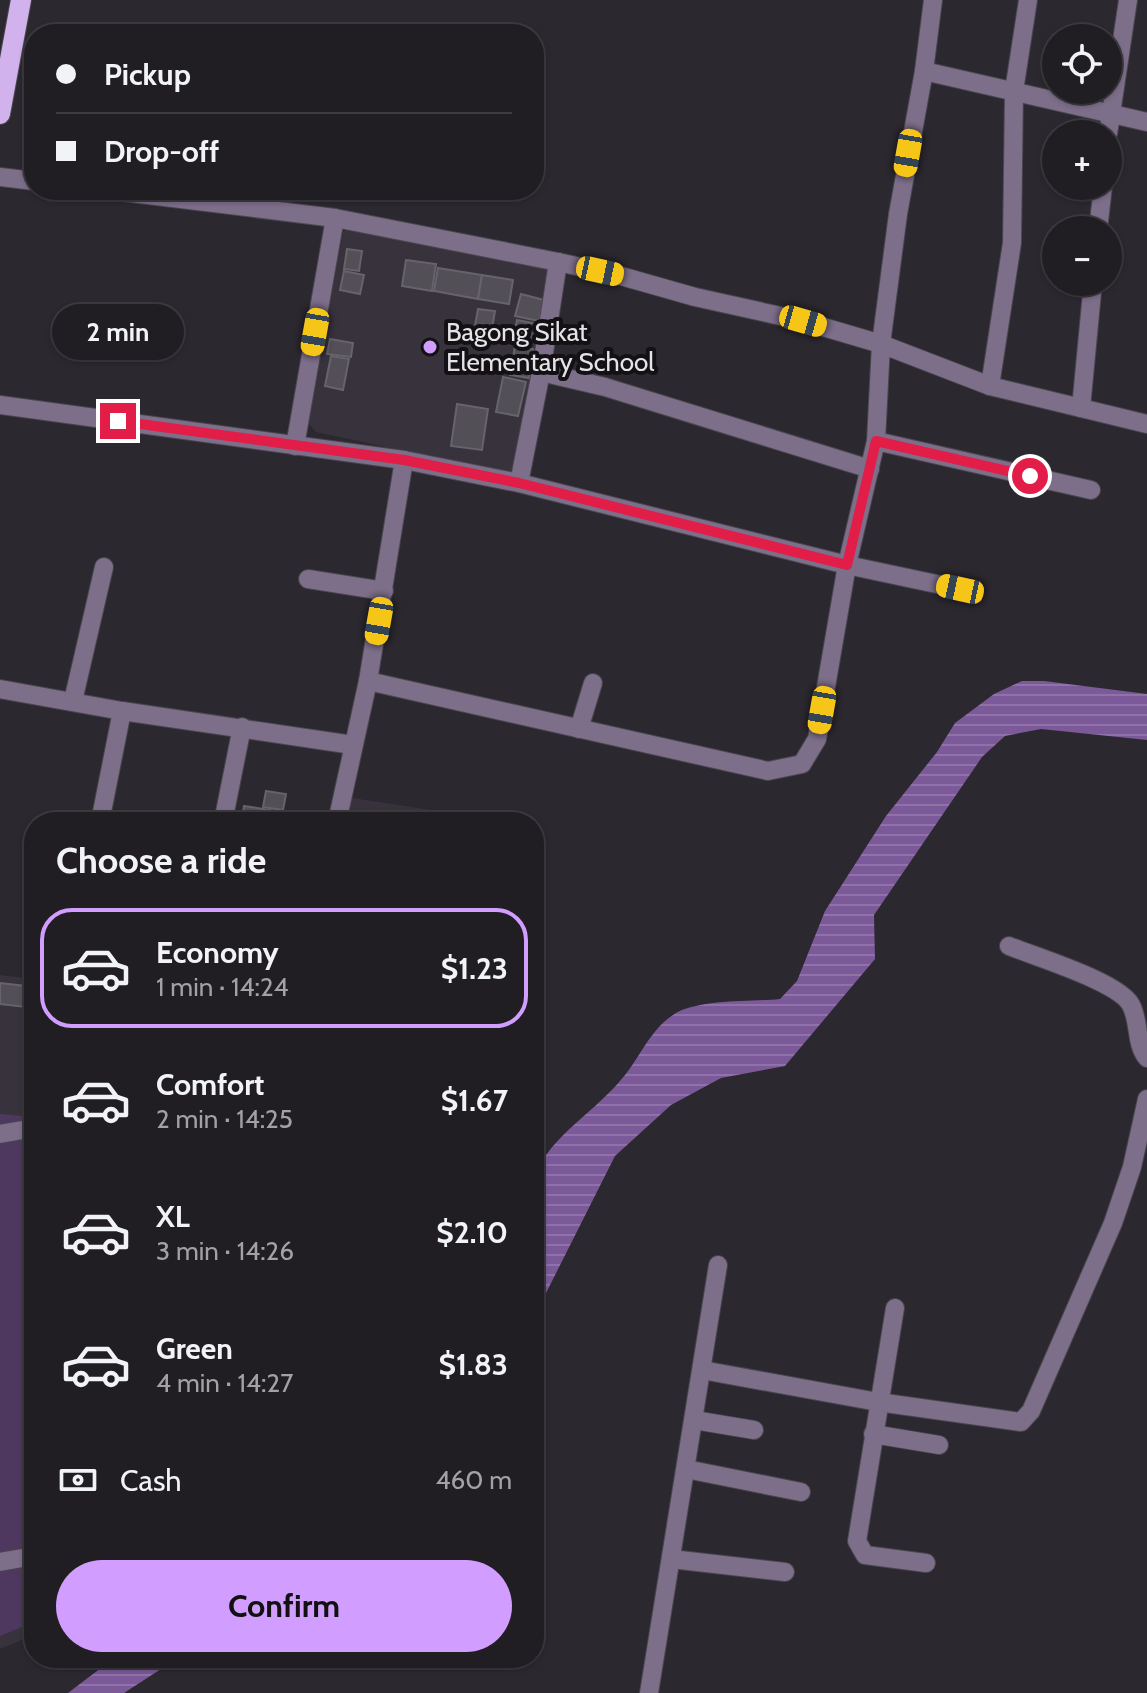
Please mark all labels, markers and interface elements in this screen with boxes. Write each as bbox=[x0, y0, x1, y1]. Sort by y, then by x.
map controls bbox=[1042, 24, 1122, 296]
button: locate bbox=[1042, 24, 1122, 104]
text: Pickup bbox=[104, 56, 191, 93]
button: + bbox=[1042, 120, 1122, 200]
car bbox=[892, 127, 924, 179]
text: Drop-off bbox=[104, 133, 219, 170]
button: − bbox=[1042, 216, 1122, 296]
car bbox=[574, 254, 626, 288]
car bbox=[777, 303, 829, 339]
callout: 2 min bbox=[52, 305, 184, 361]
car bbox=[299, 306, 331, 358]
text: 2 min bbox=[87, 316, 149, 348]
place label: Bagong Sikat Elementary School bbox=[446, 316, 654, 378]
marker: Bagong Sikat Elementary School bbox=[421, 338, 439, 356]
route end bbox=[100, 403, 136, 439]
route start bbox=[1012, 458, 1048, 494]
car bbox=[934, 572, 986, 606]
car bbox=[363, 595, 395, 647]
car bbox=[806, 684, 838, 736]
text: Choose a ride bbox=[56, 838, 266, 882]
icon: car bbox=[60, 932, 132, 1004]
text: Economy bbox=[156, 934, 279, 971]
text: $1.23 bbox=[441, 950, 508, 987]
text: 1 min · 14:24 bbox=[156, 971, 289, 1003]
icon: car bbox=[60, 1064, 132, 1136]
text: Comfort bbox=[156, 1066, 264, 1103]
text: $1.67 bbox=[441, 1082, 508, 1119]
text: 2 min · 14:25 bbox=[156, 1103, 293, 1135]
icon: car bbox=[60, 1196, 132, 1268]
text: XL bbox=[156, 1198, 190, 1235]
text: $2.10 bbox=[436, 1214, 508, 1251]
text: 3 min · 14:26 bbox=[156, 1235, 294, 1267]
icon: car bbox=[60, 1328, 132, 1400]
text: Green bbox=[156, 1330, 233, 1367]
text: $1.83 bbox=[439, 1346, 508, 1383]
text: 4 min · 14:27 bbox=[156, 1367, 293, 1399]
icon: cash bbox=[56, 1458, 100, 1502]
text: Cash bbox=[120, 1462, 182, 1499]
text: 460 m bbox=[435, 1464, 512, 1496]
button: Confirm bbox=[56, 1560, 512, 1652]

